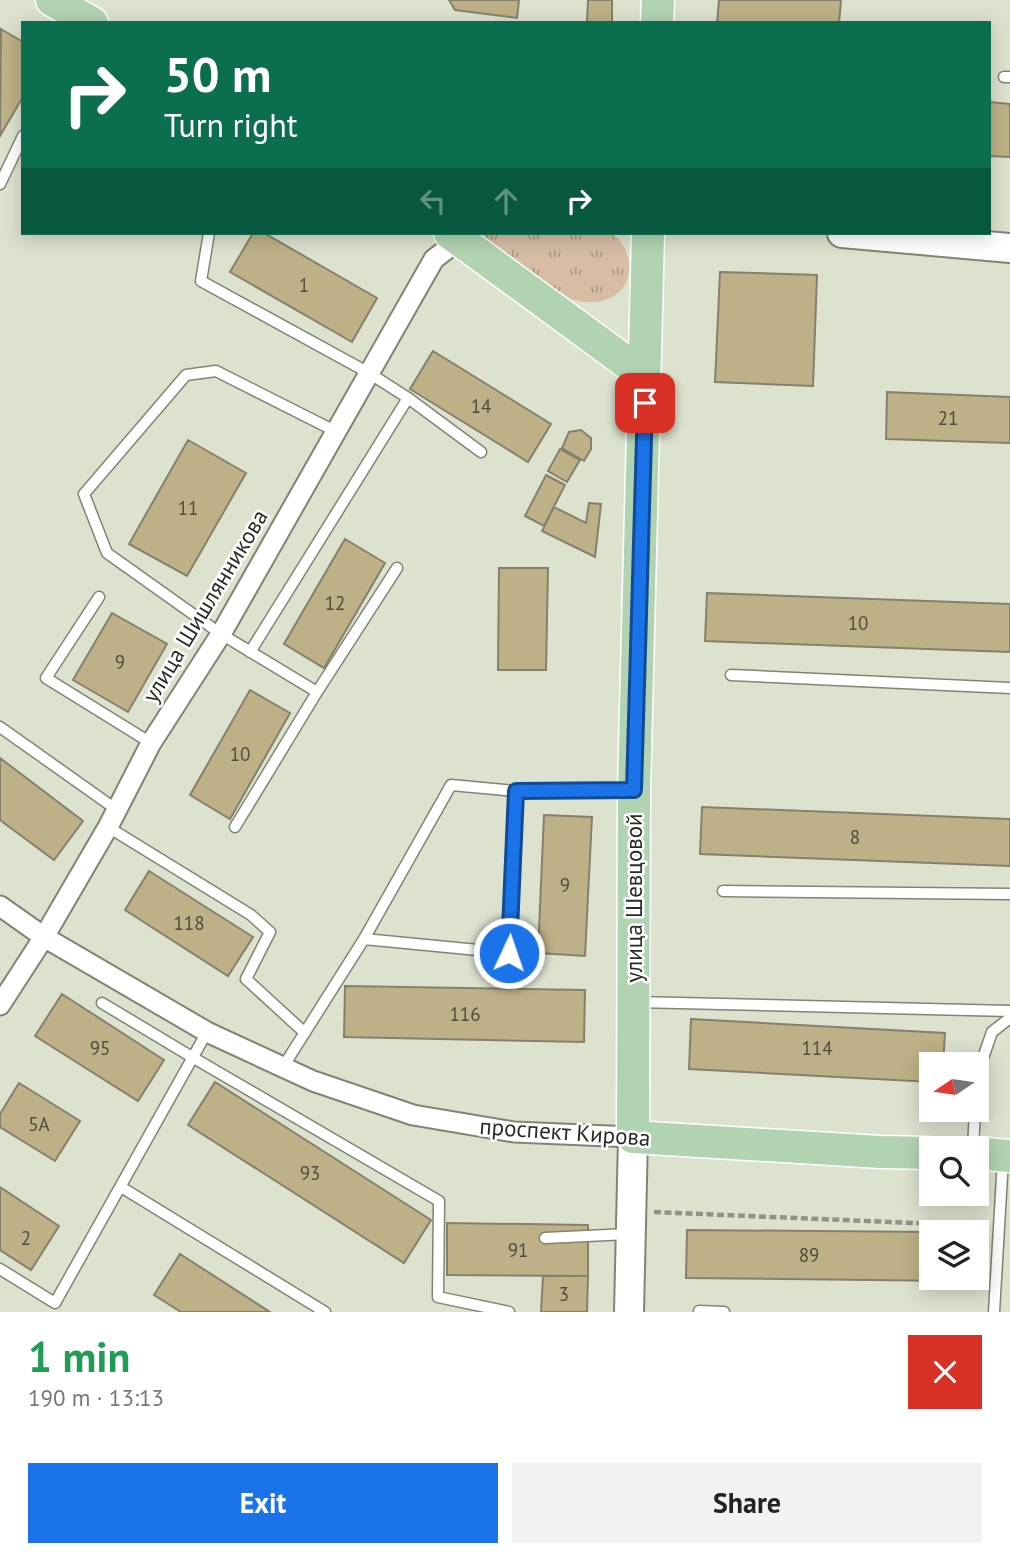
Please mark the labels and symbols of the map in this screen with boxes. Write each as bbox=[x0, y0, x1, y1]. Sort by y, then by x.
house number: 1 bbox=[299, 273, 309, 297]
pin bbox=[615, 373, 675, 433]
house number: 14 bbox=[471, 394, 491, 418]
house number: 21 bbox=[938, 406, 958, 430]
house number: 11 bbox=[178, 496, 198, 520]
street label: улица Шишлянникова bbox=[135, 504, 274, 708]
house number: 12 bbox=[325, 591, 345, 615]
house number: 10 bbox=[848, 611, 868, 635]
house number: 9 bbox=[115, 650, 125, 674]
house number: 10 bbox=[230, 742, 250, 766]
street label: улица Шевцовой bbox=[619, 813, 648, 983]
house number: 8 bbox=[850, 825, 860, 849]
house number: 9 bbox=[560, 873, 570, 897]
house number: 118 bbox=[173, 911, 205, 935]
position arrow bbox=[472, 916, 546, 990]
house number: 116 bbox=[449, 1002, 481, 1026]
house number: 95 bbox=[90, 1036, 110, 1060]
house number: 114 bbox=[801, 1036, 833, 1060]
north arrow bbox=[919, 1052, 989, 1122]
street label: проспект Кирова bbox=[479, 1111, 651, 1152]
house number: 5А bbox=[28, 1112, 50, 1136]
house number: 93 bbox=[300, 1161, 320, 1185]
house number: 2 bbox=[21, 1226, 31, 1250]
house number: 91 bbox=[508, 1238, 528, 1262]
house number: 89 bbox=[799, 1243, 819, 1267]
house number: 3 bbox=[559, 1282, 569, 1306]

